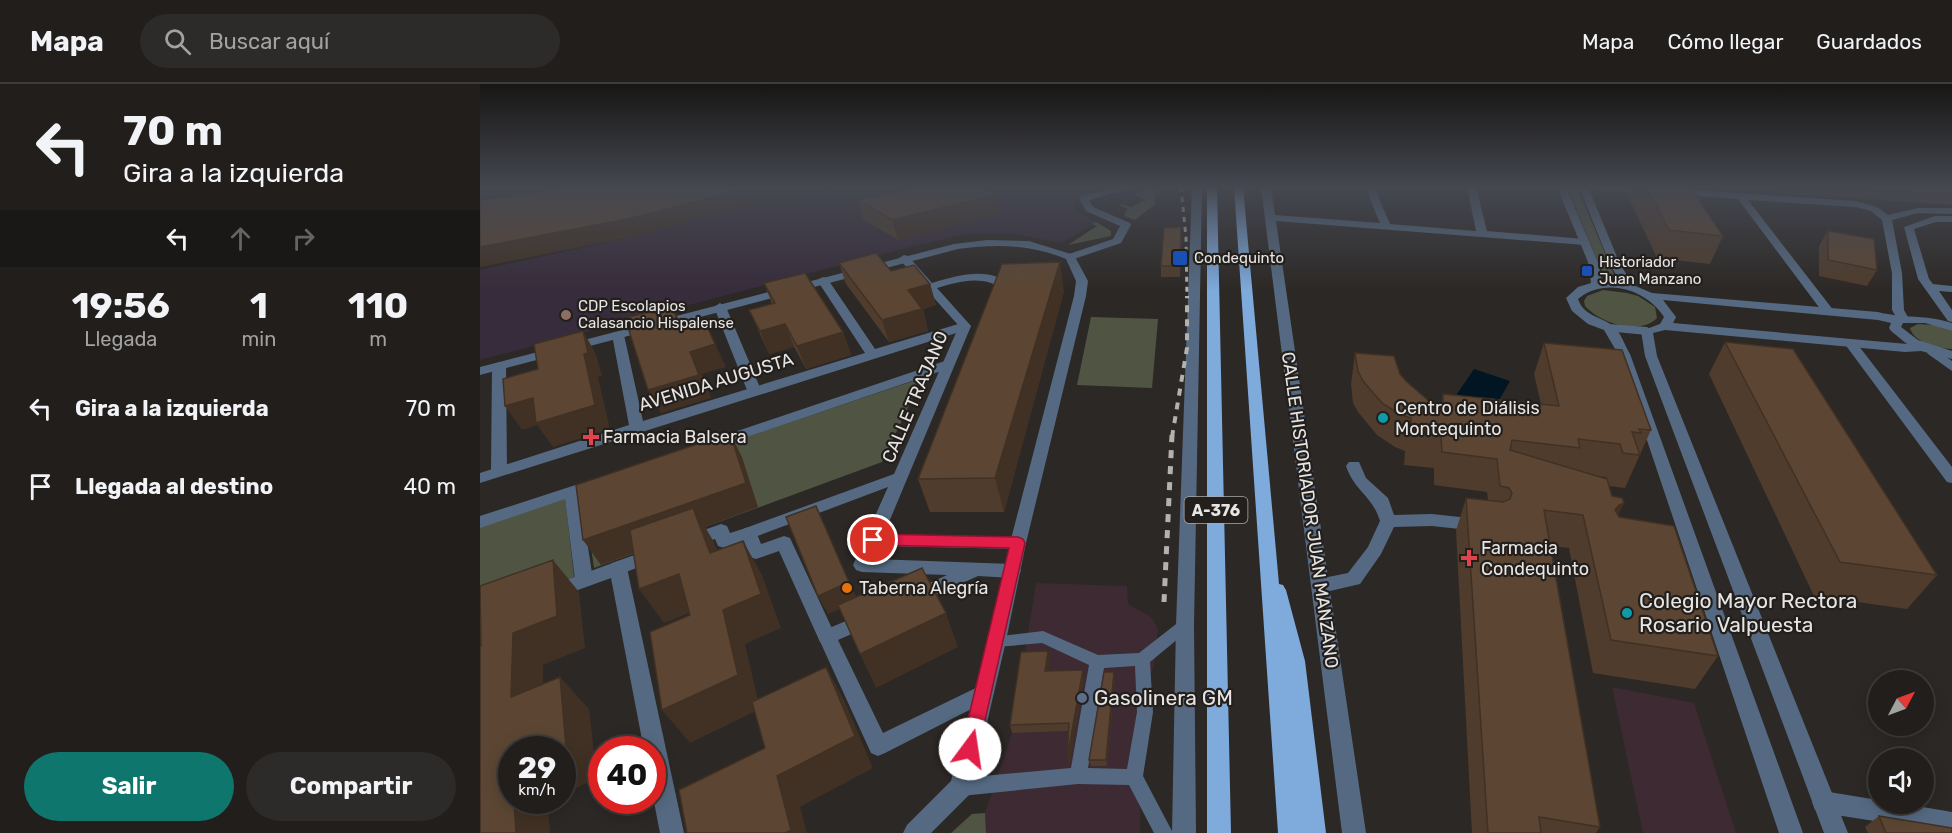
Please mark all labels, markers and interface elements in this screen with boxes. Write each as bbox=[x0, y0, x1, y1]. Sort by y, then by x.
search box bbox=[140, 14, 560, 68]
text: Mapa bbox=[30, 25, 104, 58]
icon: search bbox=[161, 25, 194, 58]
text: Buscar aquí bbox=[209, 28, 329, 55]
text: Mapa bbox=[1582, 29, 1634, 54]
text: Cómo llegar bbox=[1667, 29, 1783, 54]
text: Guardados bbox=[1816, 29, 1922, 54]
text: 70 m bbox=[123, 106, 223, 156]
icon: left bbox=[24, 108, 102, 186]
text: Gira a la izquierda bbox=[123, 157, 344, 189]
icon: left bbox=[161, 222, 194, 255]
icon: ahead bbox=[224, 222, 257, 255]
icon: right bbox=[287, 222, 320, 255]
marker: Condequinto bbox=[1171, 249, 1189, 267]
place label: Condequinto bbox=[1194, 249, 1284, 267]
place label: Historiador Juan Manzano bbox=[1599, 253, 1701, 288]
marker: Historiador Juan Manzano bbox=[1580, 264, 1594, 278]
text: 19:56 bbox=[72, 284, 170, 327]
text: 1 bbox=[250, 284, 268, 327]
text: 110 bbox=[348, 284, 408, 327]
place label: CDP Escolapios Calasancio Hispalense bbox=[578, 297, 734, 332]
marker: CDP Escolapios Calasancio Hispalense bbox=[559, 308, 573, 322]
text: Llegada bbox=[84, 327, 157, 351]
text: min bbox=[242, 327, 276, 351]
text: m bbox=[369, 327, 387, 351]
street label: CALLE TRAJANO bbox=[877, 328, 953, 466]
street label: AVENIDA AUGUSTA bbox=[636, 348, 796, 416]
street label: CALLE HISTORIADOR JUAN MANZANO bbox=[1277, 350, 1343, 670]
icon: left bbox=[24, 392, 57, 425]
text: Gira a la izquierda bbox=[75, 395, 269, 422]
text: 70 m bbox=[406, 395, 456, 422]
place label: Centro de Diálisis Montequinto bbox=[1395, 397, 1540, 440]
marker: Centro de Diálisis Montequinto bbox=[1376, 411, 1390, 425]
place label: Farmacia Balsera bbox=[603, 426, 747, 448]
marker: Farmacia Balsera bbox=[584, 430, 598, 444]
icon: arrive bbox=[24, 470, 57, 503]
text: Llegada al destino bbox=[75, 473, 273, 500]
text: 40 m bbox=[403, 473, 456, 500]
road number: A-376 bbox=[1184, 497, 1248, 523]
pin bbox=[847, 514, 898, 565]
icon: arrive bbox=[856, 523, 889, 556]
place label: Farmacia Condequinto bbox=[1481, 537, 1589, 580]
marker: Farmacia Condequinto bbox=[1462, 551, 1476, 565]
place label: Taberna Alegría bbox=[859, 577, 989, 599]
marker: Taberna Alegría bbox=[840, 581, 854, 595]
place label: Colegio Mayor Rectora Rosario Valpuesta bbox=[1639, 588, 1857, 637]
marker: Colegio Mayor Rectora Rosario Valpuesta bbox=[1620, 606, 1634, 620]
north arrow bbox=[1868, 670, 1934, 736]
map controls bbox=[1868, 670, 1934, 814]
place label: Gasolinera GM bbox=[1094, 685, 1233, 710]
marker: Gasolinera GM bbox=[1075, 691, 1089, 705]
position arrow bbox=[938, 717, 1002, 781]
speed limit sign: 40 bbox=[588, 736, 666, 814]
button: sound bbox=[1868, 748, 1934, 814]
text: 29 bbox=[518, 750, 556, 786]
button: Salir bbox=[24, 752, 234, 821]
button: Compartir bbox=[246, 752, 456, 821]
text: km/h bbox=[518, 781, 556, 799]

